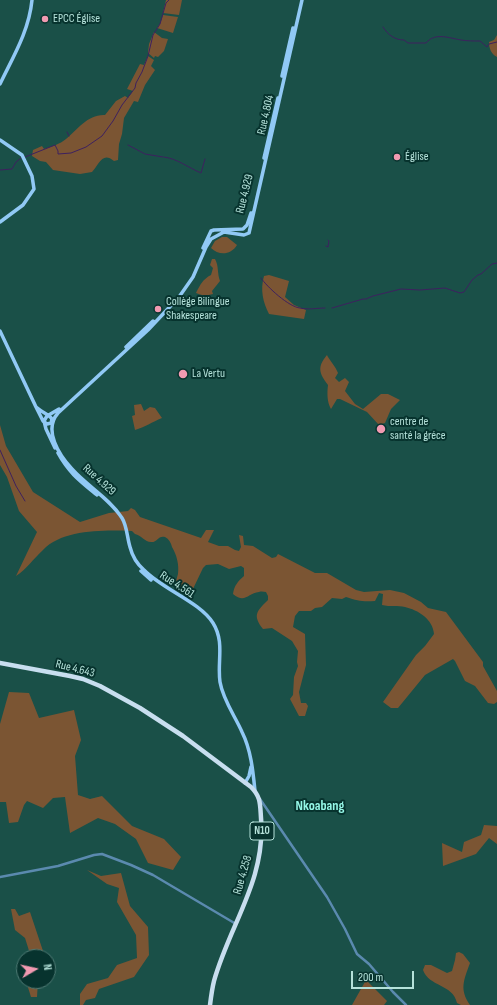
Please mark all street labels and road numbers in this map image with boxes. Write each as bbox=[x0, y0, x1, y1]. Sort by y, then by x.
street label: Rue 4.804 bbox=[254, 94, 278, 136]
street label: Rue 4.929 bbox=[233, 173, 257, 215]
street label: Rue 4.929 bbox=[79, 461, 119, 499]
street label: Rue 4.561 bbox=[157, 568, 197, 602]
street label: Rue 4.643 bbox=[54, 657, 96, 681]
road number: N10 bbox=[250, 822, 274, 840]
street label: Rue 4.258 bbox=[231, 854, 255, 896]

